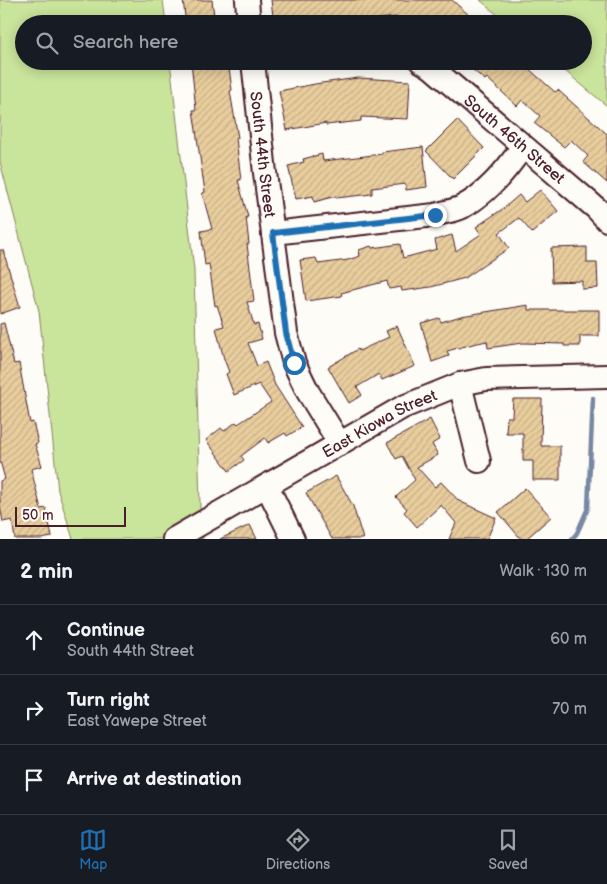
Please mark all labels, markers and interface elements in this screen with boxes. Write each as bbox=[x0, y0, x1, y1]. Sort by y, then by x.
search box bbox=[15, 15, 592, 70]
icon: search bbox=[33, 29, 61, 57]
text: Search here bbox=[73, 31, 178, 54]
street label: South 44th Street bbox=[245, 90, 279, 219]
street label: South 46th Street bbox=[459, 91, 568, 188]
route end bbox=[424, 204, 447, 227]
route start bbox=[283, 352, 306, 375]
street label: East Kiowa Street bbox=[319, 386, 440, 463]
scale bar bbox=[15, 504, 126, 527]
text: 50 m bbox=[22, 507, 54, 524]
text: 2 min bbox=[20, 559, 73, 584]
text: Walk · 130 m bbox=[499, 562, 587, 581]
text: Continue bbox=[67, 619, 145, 642]
icon: ahead bbox=[20, 626, 48, 654]
text: 60 m bbox=[550, 630, 587, 649]
text: South 44th Street bbox=[67, 642, 194, 661]
text: Turn right bbox=[67, 689, 150, 712]
icon: right bbox=[20, 696, 48, 724]
text: 70 m bbox=[552, 700, 587, 719]
text: East Yawepe Street bbox=[67, 712, 207, 731]
icon: arrive bbox=[20, 766, 48, 794]
text: Arrive at destination bbox=[67, 768, 242, 791]
tab: Map bbox=[79, 826, 107, 873]
tab: Directions bbox=[266, 826, 330, 873]
tab: Saved bbox=[488, 826, 528, 873]

